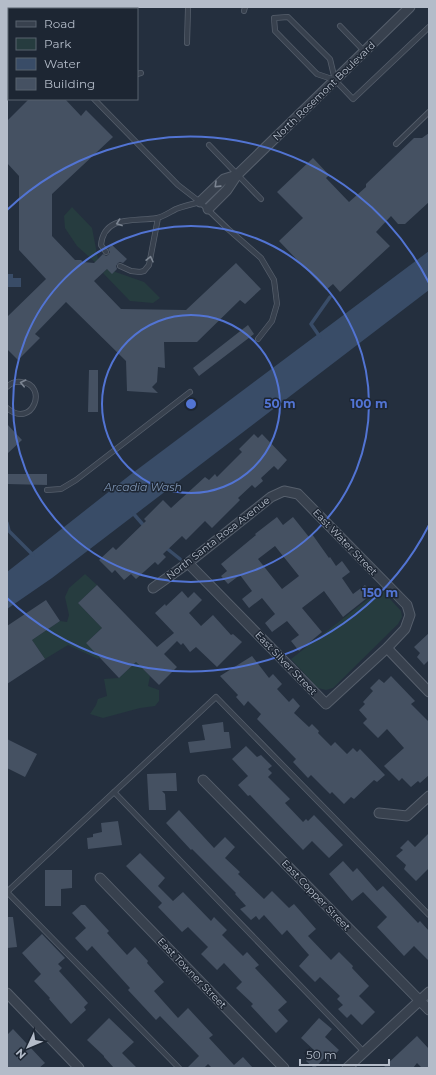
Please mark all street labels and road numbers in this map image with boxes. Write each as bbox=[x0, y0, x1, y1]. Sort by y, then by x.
street label: North Rosemont Boulevard bbox=[270, 39, 378, 143]
street label: North Santa Rosa Avenue bbox=[164, 494, 272, 582]
street label: East Water Street bbox=[310, 506, 380, 578]
street label: East Silver Street bbox=[252, 628, 320, 698]
street label: East Copper Street bbox=[279, 857, 353, 933]
street label: East Towner Street bbox=[155, 935, 229, 1011]

